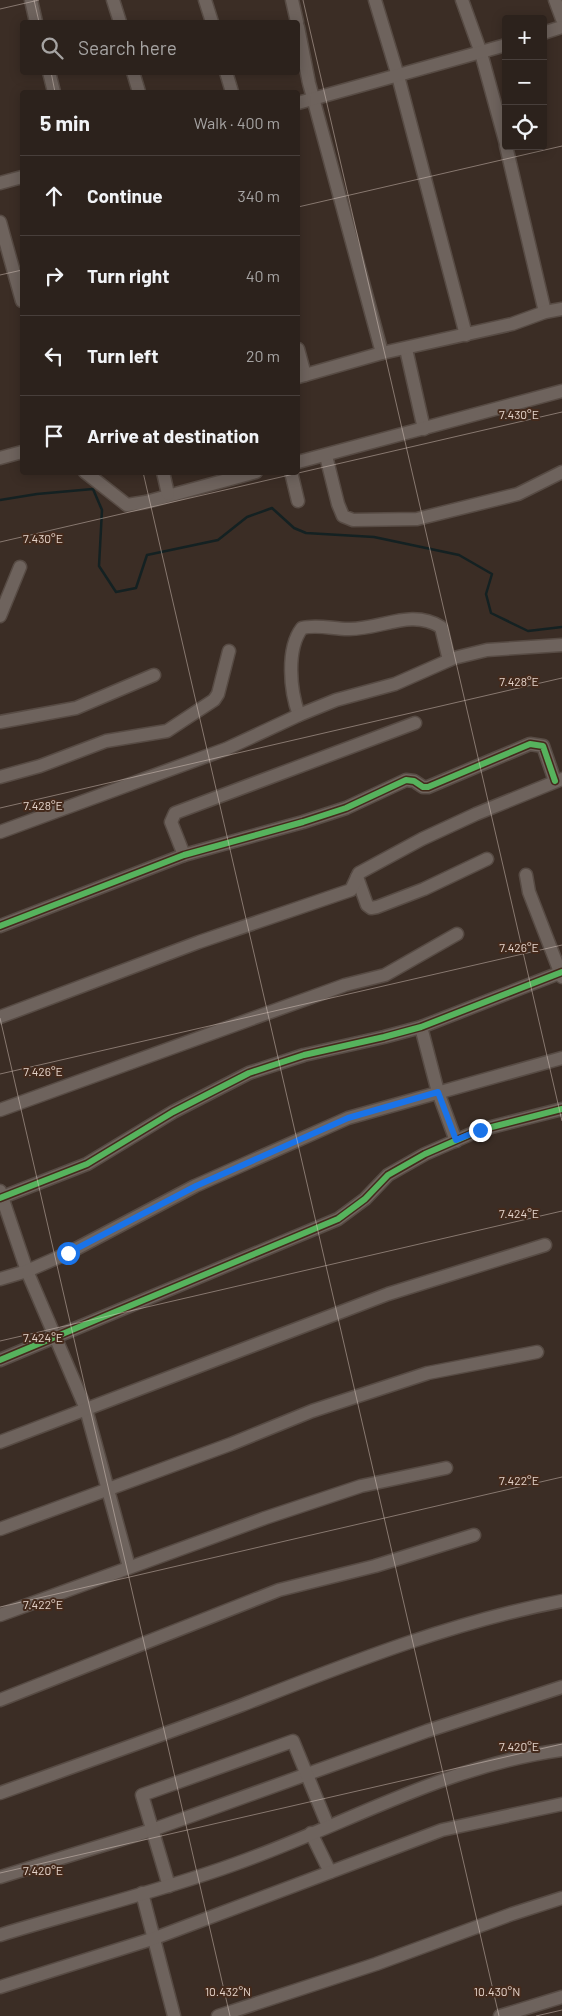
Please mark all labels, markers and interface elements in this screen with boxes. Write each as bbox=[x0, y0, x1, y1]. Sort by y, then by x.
map controls bbox=[502, 15, 547, 150]
button: + bbox=[502, 15, 547, 60]
search box bbox=[20, 20, 300, 75]
icon: search bbox=[38, 34, 66, 62]
text: Search here bbox=[78, 36, 177, 59]
button: − bbox=[502, 60, 547, 105]
button: locate bbox=[502, 105, 547, 150]
text: 5 min bbox=[40, 110, 90, 135]
text: Walk · 400 m bbox=[194, 113, 280, 132]
icon: ahead bbox=[40, 182, 68, 210]
text: Continue bbox=[87, 184, 163, 207]
text: 340 m bbox=[237, 186, 280, 205]
icon: right bbox=[40, 262, 68, 290]
text: Turn right bbox=[87, 264, 169, 287]
text: 40 m bbox=[246, 266, 280, 285]
icon: left bbox=[40, 342, 68, 370]
text: Turn left bbox=[87, 344, 158, 367]
text: 20 m bbox=[246, 346, 280, 365]
text: 7.430°E bbox=[499, 407, 539, 421]
icon: arrive bbox=[40, 422, 68, 450]
text: Arrive at destination bbox=[87, 424, 259, 447]
text: 7.430°E bbox=[23, 531, 63, 545]
text: 7.428°E bbox=[499, 674, 539, 688]
text: 7.428°E bbox=[23, 798, 63, 812]
text: 7.426°E bbox=[499, 940, 539, 954]
text: 7.426°E bbox=[23, 1064, 63, 1078]
route end bbox=[469, 1119, 492, 1142]
text: 7.424°E bbox=[499, 1206, 539, 1220]
route start bbox=[57, 1242, 80, 1265]
text: 7.424°E bbox=[23, 1330, 63, 1344]
text: 7.422°E bbox=[499, 1473, 539, 1487]
text: 7.422°E bbox=[23, 1597, 63, 1611]
text: 7.420°E bbox=[499, 1739, 539, 1753]
text: 7.420°E bbox=[23, 1863, 63, 1877]
text: 10.432°N bbox=[205, 1984, 251, 1998]
text: 10.430°N bbox=[474, 1984, 520, 1998]

